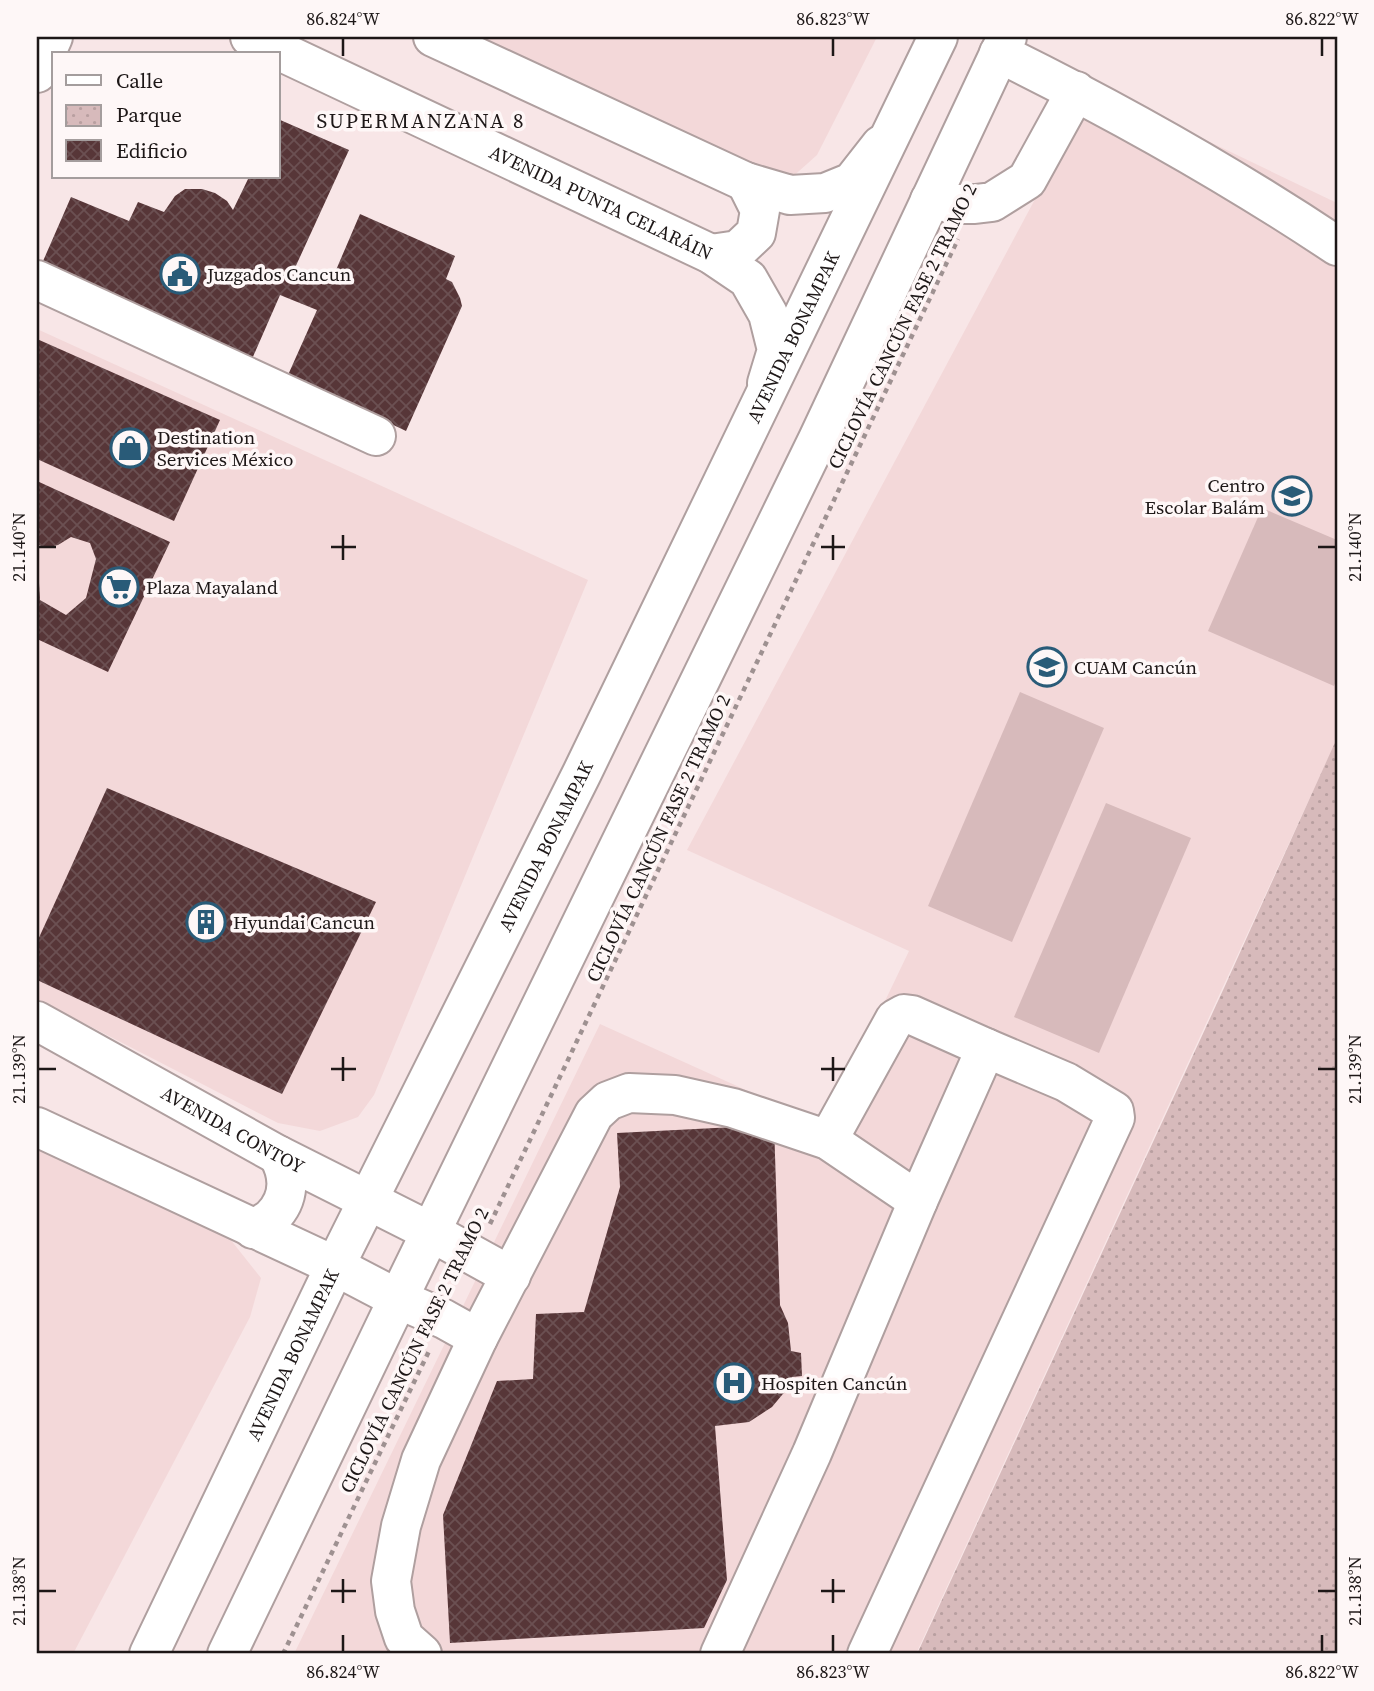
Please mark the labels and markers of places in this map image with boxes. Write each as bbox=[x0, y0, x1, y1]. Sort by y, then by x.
public building icon: Juzgados Cancun bbox=[159, 253, 201, 295]
place label: Juzgados Cancun bbox=[206, 261, 351, 287]
place label: Destination Services México bbox=[157, 424, 293, 472]
shop icon: Destination Services México bbox=[109, 427, 151, 469]
place label: Centro Escolar Balám bbox=[1144, 472, 1265, 520]
school or university icon: Centro Escolar Balám bbox=[1271, 475, 1313, 517]
supermarket icon: Plaza Mayaland bbox=[98, 566, 140, 608]
place label: Plaza Mayaland bbox=[146, 574, 278, 600]
school or university icon: CUAM Cancún bbox=[1026, 646, 1068, 688]
place label: CUAM Cancún bbox=[1074, 654, 1197, 680]
building icon: Hyundai Cancun bbox=[185, 901, 227, 943]
place label: Hyundai Cancun bbox=[233, 909, 375, 935]
hospital icon: Hospiten Cancún bbox=[713, 1362, 755, 1404]
place label: Hospiten Cancún bbox=[761, 1370, 908, 1396]

